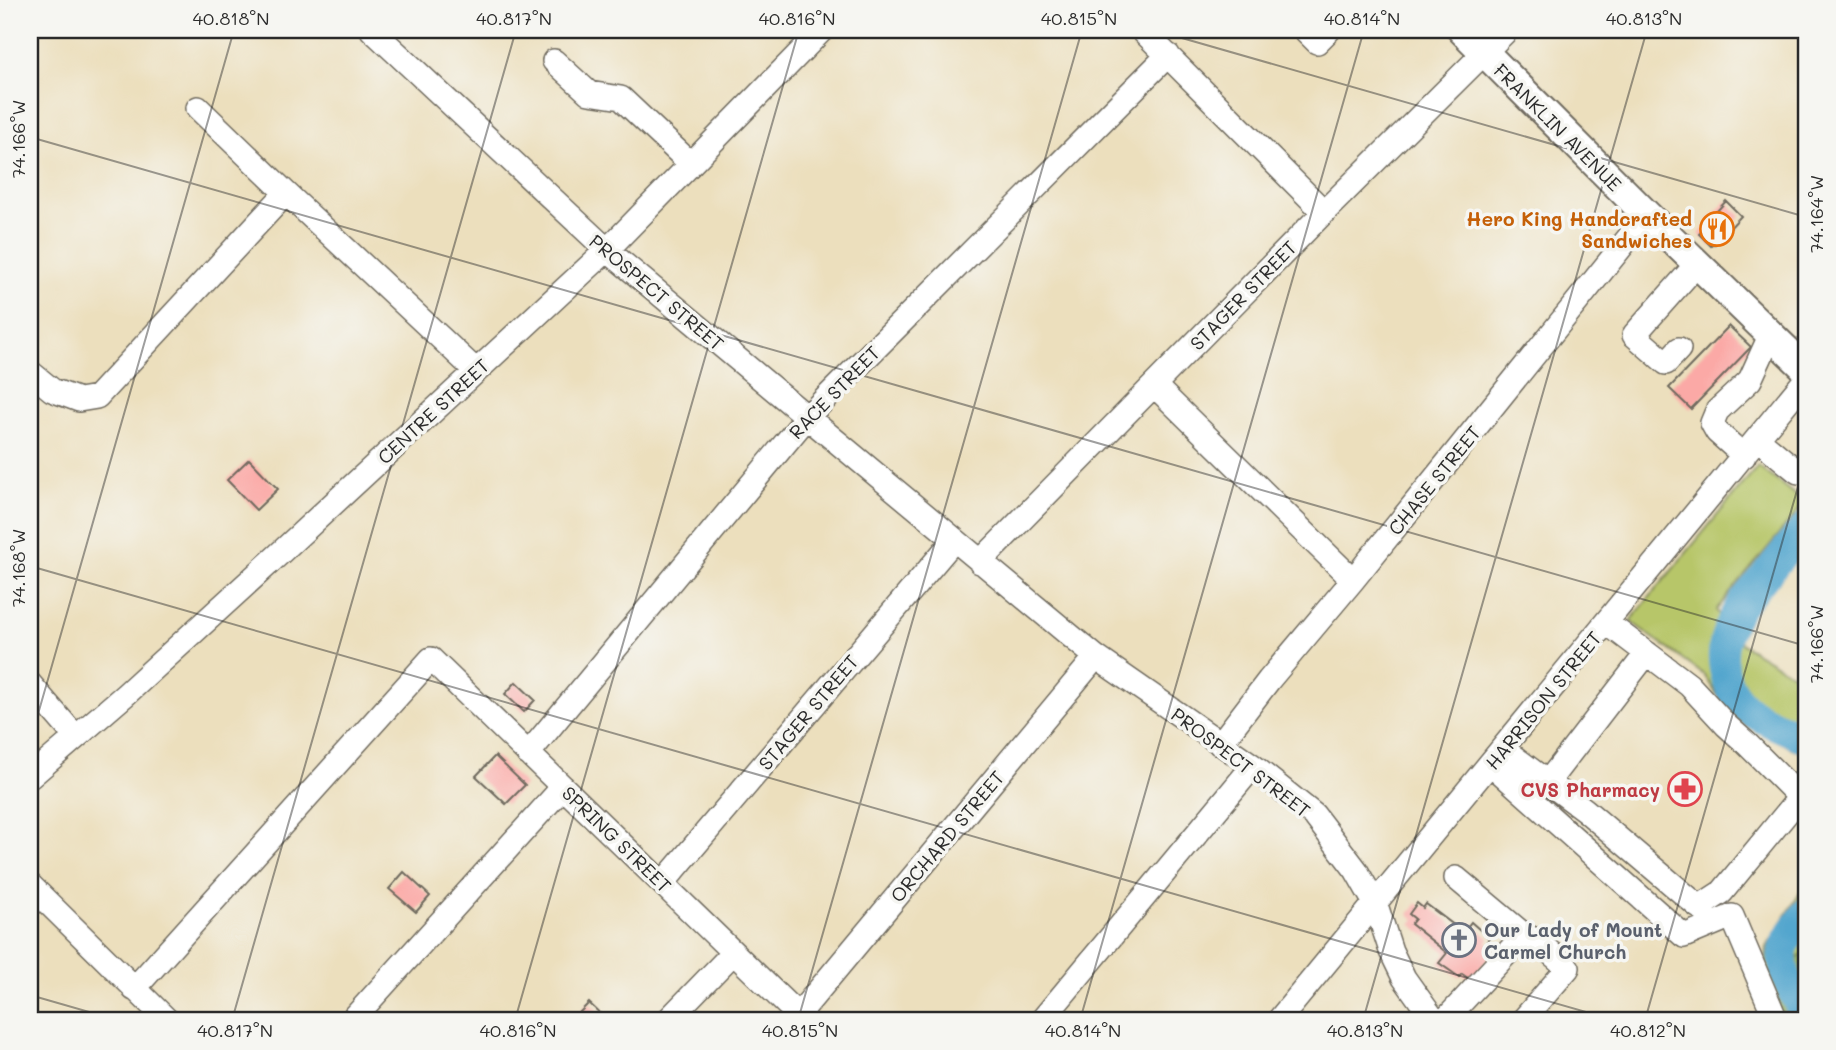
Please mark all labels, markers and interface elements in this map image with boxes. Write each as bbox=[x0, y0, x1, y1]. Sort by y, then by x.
text: 40.818°N bbox=[192, 6, 270, 30]
text: 40.817°N bbox=[476, 6, 552, 30]
text: 40.816°N bbox=[758, 6, 836, 30]
text: 40.815°N bbox=[1041, 6, 1117, 30]
text: 40.814°N bbox=[1324, 6, 1400, 30]
text: 40.813°N bbox=[1606, 6, 1682, 30]
street label: FRANKLIN AVENUE bbox=[1489, 58, 1627, 196]
text: 74.166°W bbox=[6, 100, 30, 178]
text: 74.164°W bbox=[1804, 175, 1828, 253]
place label: Hero King Handcrafted Sandwiches bbox=[1466, 206, 1692, 253]
restaurant icon: Hero King Handcrafted Sandwiches bbox=[1698, 210, 1736, 248]
street label: PROSPECT STREET bbox=[585, 228, 729, 356]
street label: STAGER STREET bbox=[1184, 235, 1302, 355]
street label: RACE STREET bbox=[783, 340, 885, 444]
street label: CENTRE STREET bbox=[372, 353, 494, 469]
street label: CHASE STREET bbox=[1382, 420, 1486, 540]
text: 74.168°W bbox=[6, 529, 30, 607]
text: 74.166°W bbox=[1804, 605, 1828, 683]
street label: HARRISON STREET bbox=[1479, 626, 1607, 774]
street label: STAGER STREET bbox=[752, 649, 864, 775]
street label: PROSPECT STREET bbox=[1166, 701, 1316, 823]
street label: ORCHARD STREET bbox=[885, 765, 1009, 907]
pharmacy icon: CVS Pharmacy bbox=[1666, 770, 1704, 808]
place label: CVS Pharmacy bbox=[1521, 777, 1660, 802]
street label: SPRING STREET bbox=[557, 780, 677, 898]
place label: Our Lady of Mount Carmel Church bbox=[1484, 917, 1663, 964]
church icon: Our Lady of Mount Carmel Church bbox=[1440, 921, 1478, 959]
text: 40.817°N bbox=[197, 1018, 273, 1042]
text: 40.816°N bbox=[479, 1018, 557, 1042]
text: 40.815°N bbox=[762, 1018, 838, 1042]
text: 40.814°N bbox=[1045, 1018, 1121, 1042]
text: 40.813°N bbox=[1327, 1018, 1403, 1042]
text: 40.812°N bbox=[1610, 1018, 1686, 1042]

